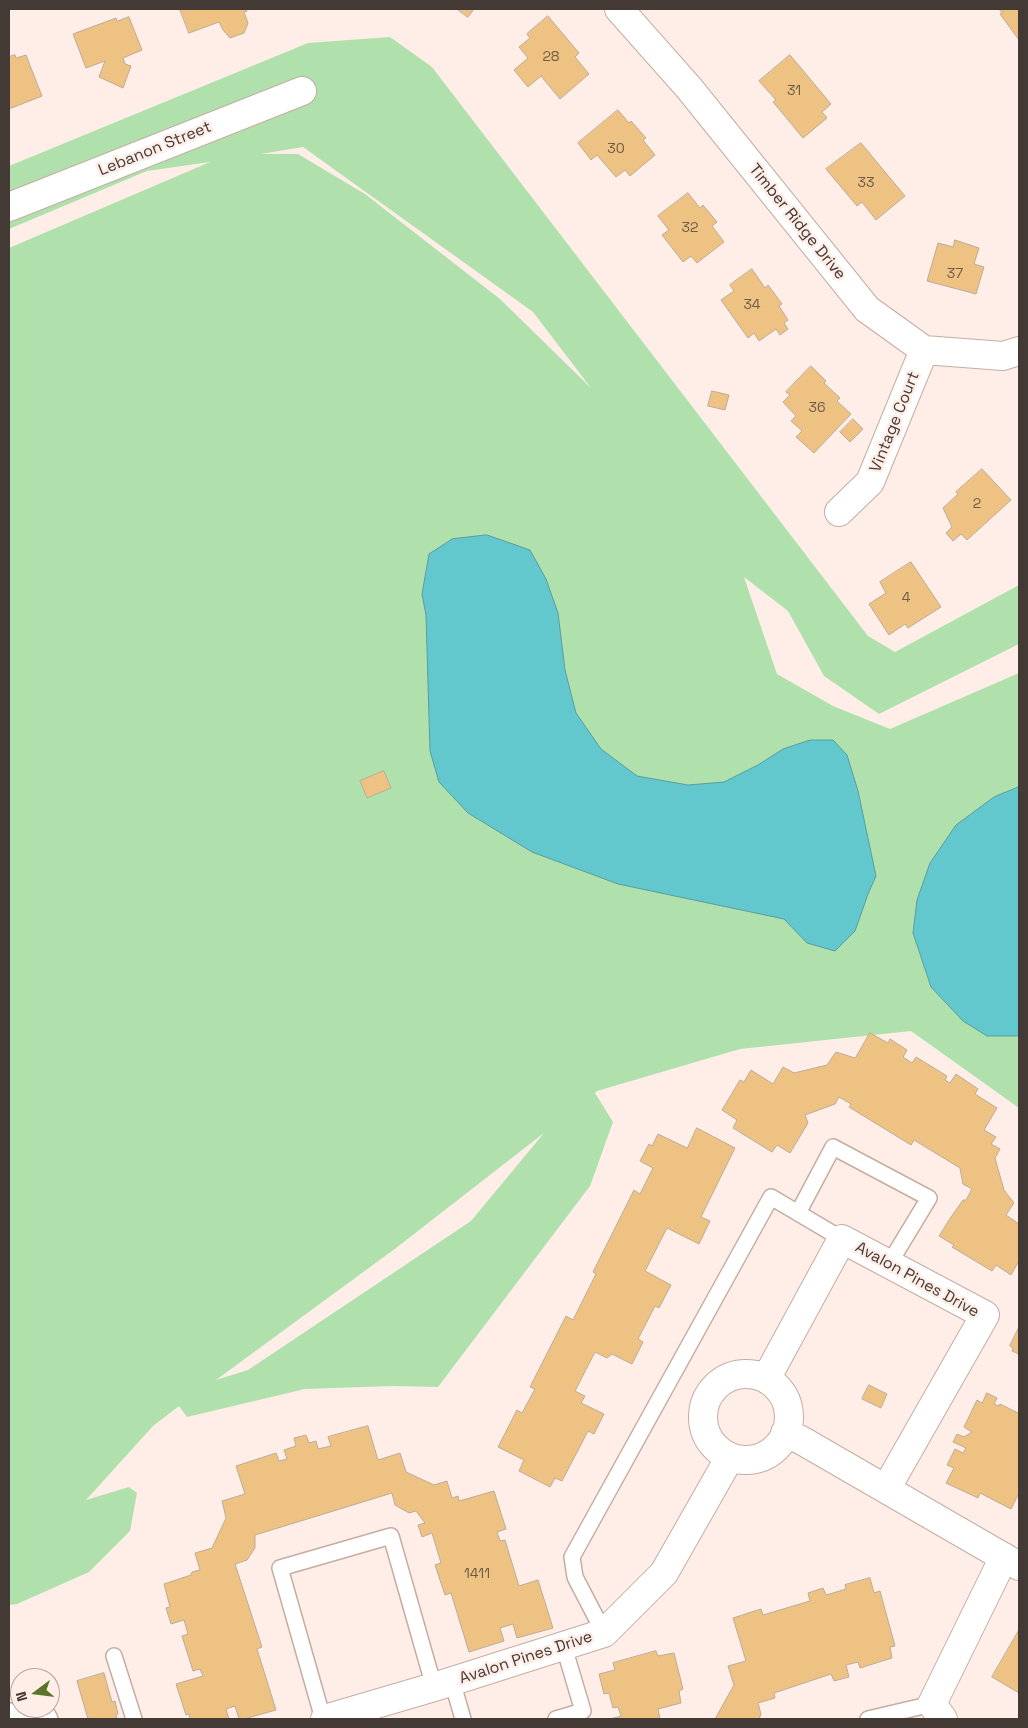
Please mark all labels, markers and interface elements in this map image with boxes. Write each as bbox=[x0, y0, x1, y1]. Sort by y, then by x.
house number: 28 bbox=[542, 49, 560, 65]
house number: 31 bbox=[787, 83, 801, 99]
street label: Lebanon Street bbox=[96, 118, 214, 180]
house number: 30 bbox=[607, 141, 625, 157]
street label: Timber Ridge Drive bbox=[744, 160, 850, 284]
house number: 33 bbox=[858, 175, 874, 191]
house number: 32 bbox=[682, 220, 698, 236]
house number: 37 bbox=[947, 266, 963, 282]
house number: 34 bbox=[743, 297, 761, 313]
street label: Vintage Court bbox=[866, 369, 924, 475]
house number: 36 bbox=[808, 400, 826, 416]
house number: 2 bbox=[973, 496, 981, 512]
house number: 4 bbox=[902, 590, 910, 606]
street label: Avalon Pines Drive bbox=[852, 1238, 982, 1322]
house number: 1411 bbox=[464, 1566, 490, 1582]
street label: Avalon Pines Drive bbox=[457, 1627, 595, 1689]
north arrow bbox=[10, 1668, 60, 1718]
text: N bbox=[12, 1690, 31, 1703]

